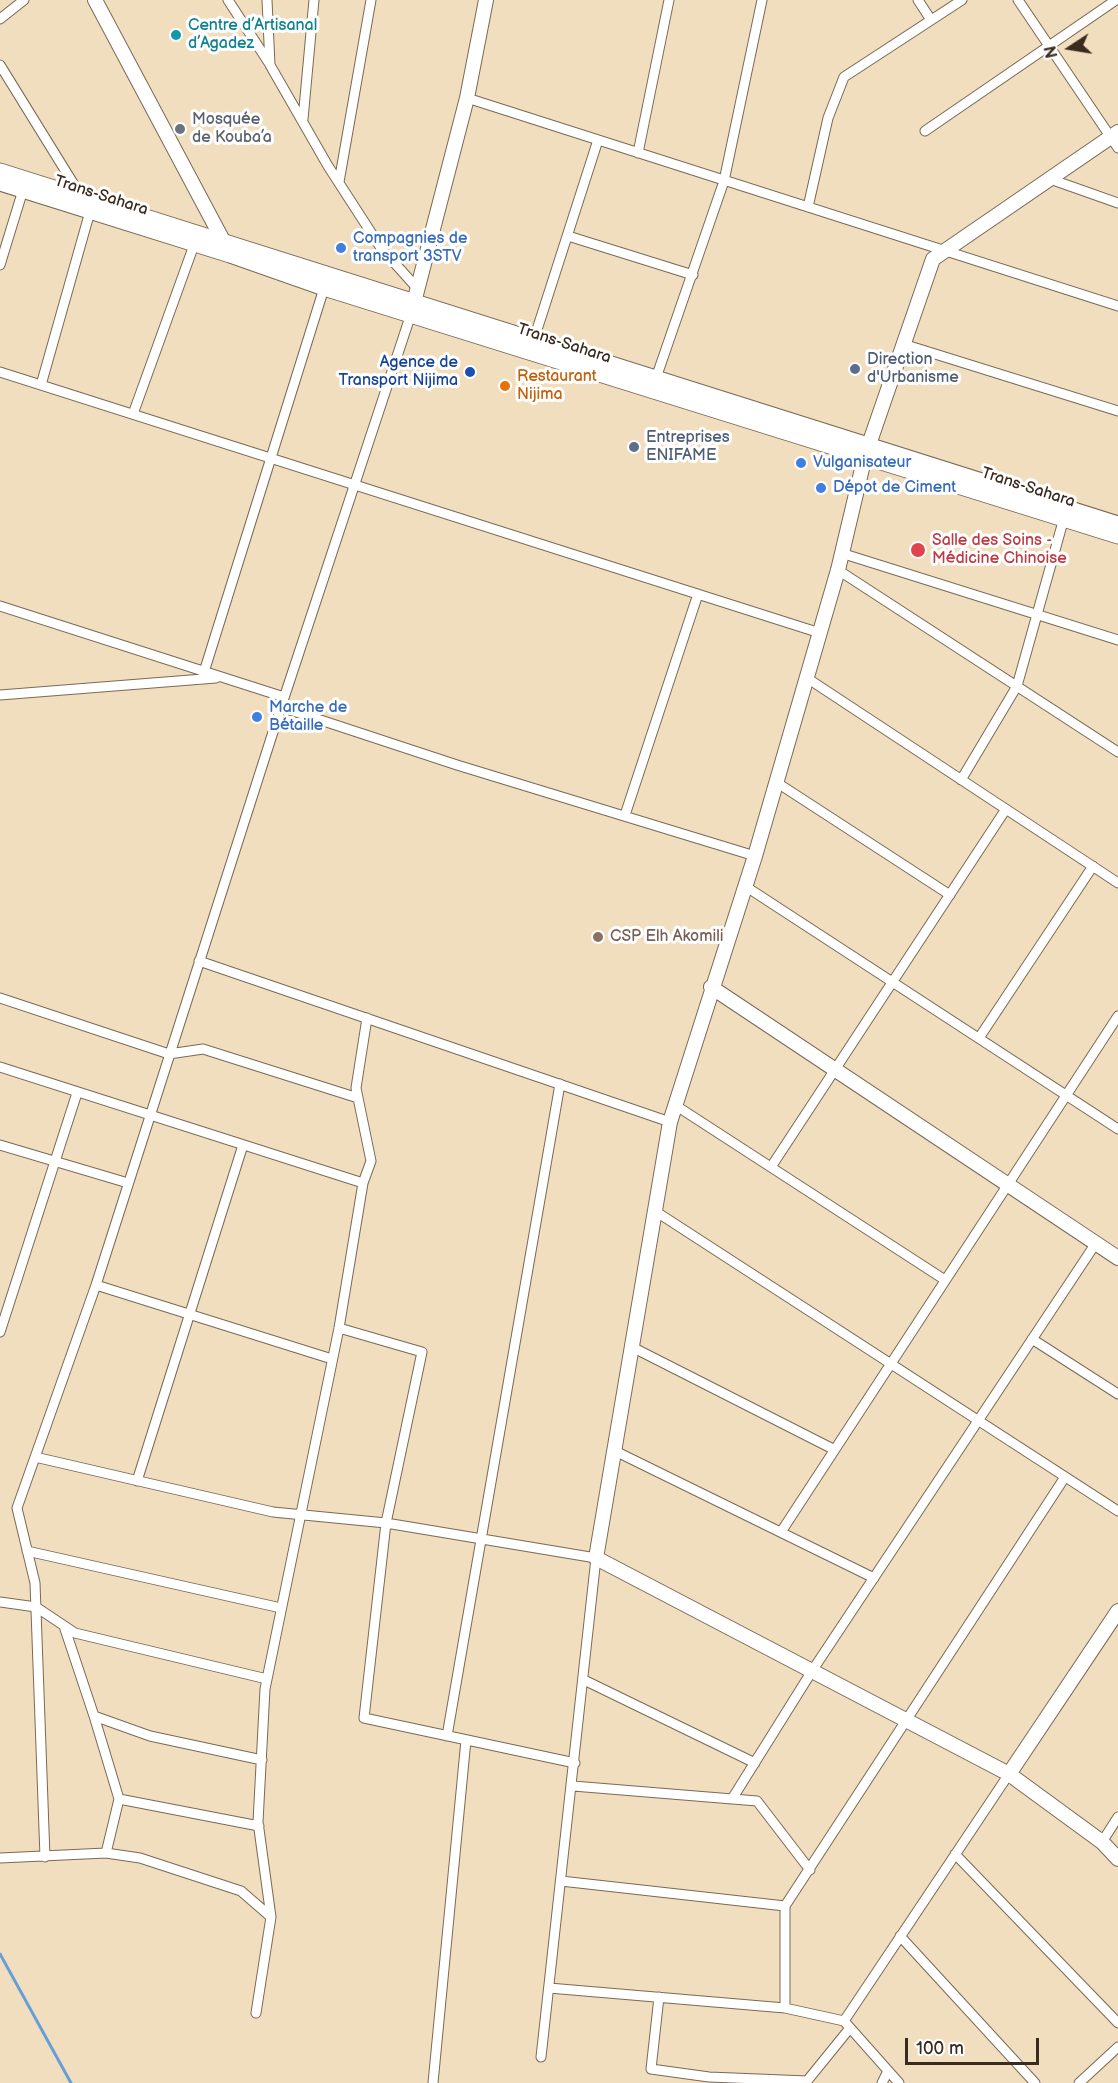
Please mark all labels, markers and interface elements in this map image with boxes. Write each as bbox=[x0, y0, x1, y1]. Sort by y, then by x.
place label: Centre d’Artisanal d’Agadez bbox=[188, 16, 317, 54]
north arrow bbox=[1040, 18, 1100, 78]
marker: Centre d’Artisanal d’Agadez bbox=[169, 28, 183, 42]
text: N bbox=[1041, 44, 1062, 60]
place label: Mosquée de Kouba’a bbox=[192, 110, 272, 148]
marker: Mosquée de Kouba’a bbox=[173, 122, 187, 136]
street label: Trans-Sahara bbox=[52, 172, 150, 220]
place label: Compagnies de transport 3STV bbox=[353, 229, 467, 267]
marker: Compagnies de transport 3STV bbox=[334, 241, 348, 255]
street label: Trans-Sahara bbox=[515, 320, 613, 368]
place label: Direction d'Urbanisme bbox=[867, 350, 959, 388]
place label: Agence de Transport Nijima bbox=[339, 353, 458, 391]
marker: Direction d'Urbanisme bbox=[848, 362, 862, 376]
marker: Agence de Transport Nijima bbox=[463, 365, 477, 379]
place label: Restaurant Nijima bbox=[517, 367, 597, 405]
marker: Restaurant Nijima bbox=[498, 379, 512, 393]
place label: Entreprises ENIFAME bbox=[646, 428, 730, 466]
marker: Entreprises ENIFAME bbox=[627, 440, 641, 454]
place label: Vulganisateur bbox=[813, 453, 911, 473]
marker: Vulganisateur bbox=[794, 456, 808, 470]
street label: Trans-Sahara bbox=[979, 464, 1077, 512]
place label: Dépot de Ciment bbox=[833, 478, 956, 498]
marker: Dépot de Ciment bbox=[814, 481, 828, 495]
place label: Salle des Soins - Médicine Chinoise bbox=[932, 531, 1067, 569]
marker: Salle des Soins - Médicine Chinoise bbox=[909, 541, 927, 559]
place label: Marche de Bétaille bbox=[269, 698, 347, 736]
marker: Marche de Bétaille bbox=[250, 710, 264, 724]
place label: CSP Elh Akomili bbox=[610, 927, 723, 947]
marker: CSP Elh Akomili bbox=[591, 930, 605, 944]
scale bar bbox=[908, 2026, 1042, 2064]
text: 100 m bbox=[916, 2038, 964, 2059]

